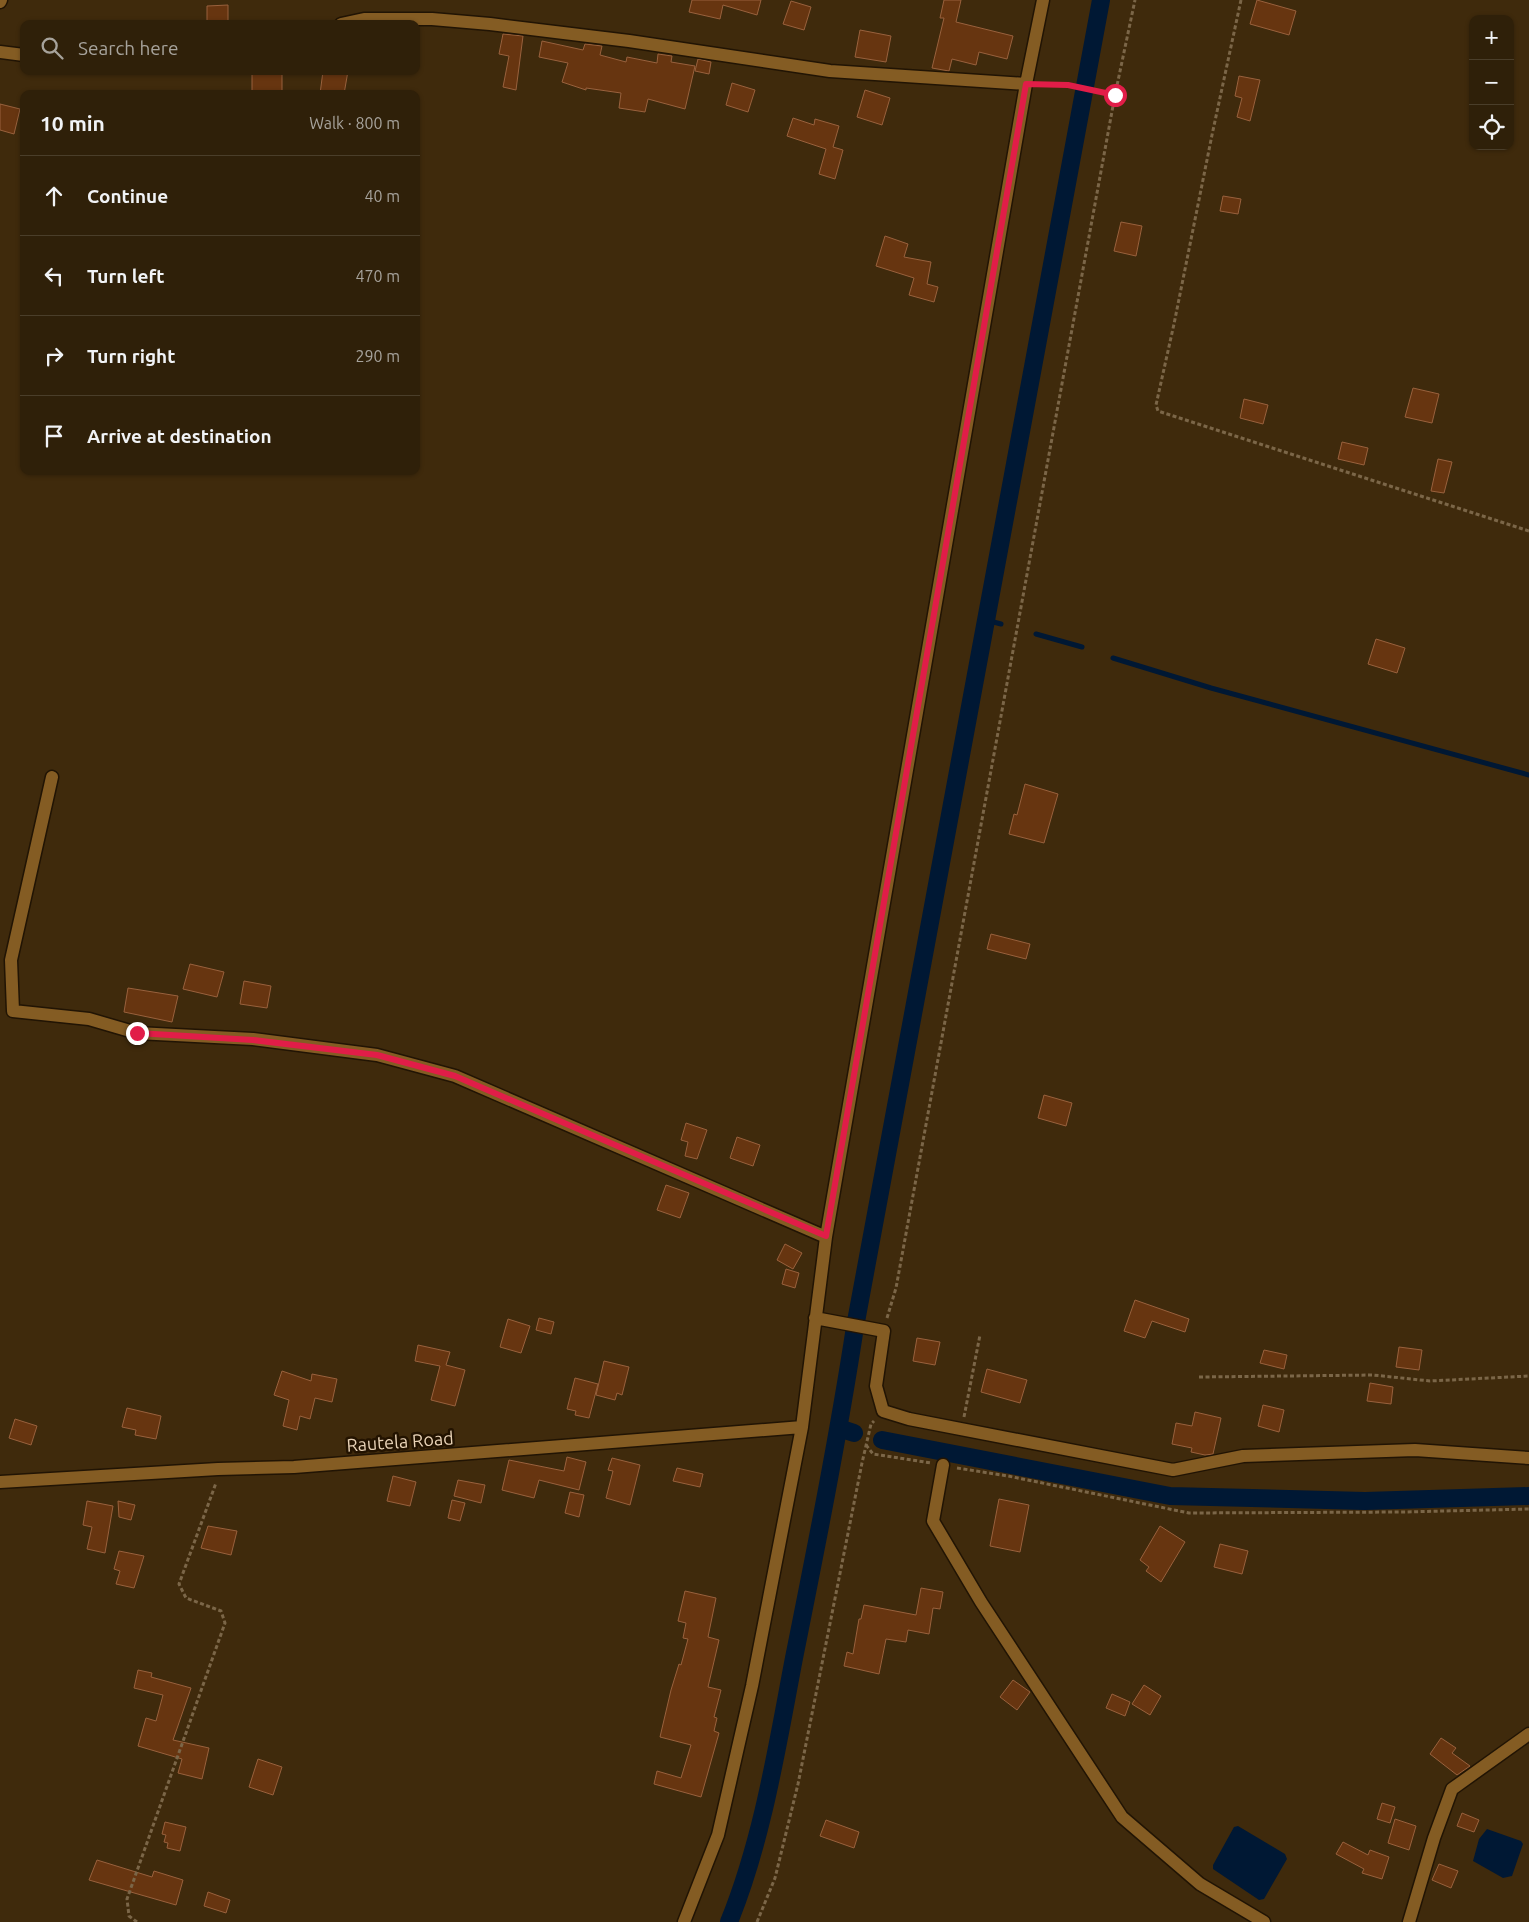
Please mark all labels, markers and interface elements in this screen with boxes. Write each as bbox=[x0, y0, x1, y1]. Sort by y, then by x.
map controls bbox=[1469, 15, 1514, 150]
button: + bbox=[1469, 15, 1514, 60]
search box bbox=[20, 20, 420, 75]
icon: search bbox=[38, 34, 66, 62]
text: Search here bbox=[78, 37, 178, 59]
button: − bbox=[1469, 60, 1514, 105]
route start bbox=[1104, 84, 1127, 107]
button: locate bbox=[1469, 105, 1514, 150]
text: 10 min bbox=[40, 111, 105, 135]
text: Walk · 800 m bbox=[309, 114, 400, 132]
icon: ahead bbox=[40, 182, 68, 210]
text: Continue bbox=[87, 185, 168, 207]
text: 40 m bbox=[364, 187, 400, 205]
icon: left bbox=[40, 262, 68, 290]
text: Turn left bbox=[87, 265, 165, 287]
text: 470 m bbox=[355, 267, 400, 285]
icon: right bbox=[40, 342, 68, 370]
text: Turn right bbox=[87, 345, 175, 367]
text: 290 m bbox=[355, 347, 400, 365]
icon: arrive bbox=[40, 422, 68, 450]
text: Arrive at destination bbox=[87, 425, 272, 447]
route end bbox=[126, 1022, 149, 1045]
street label: Rautela Road bbox=[346, 1427, 454, 1455]

